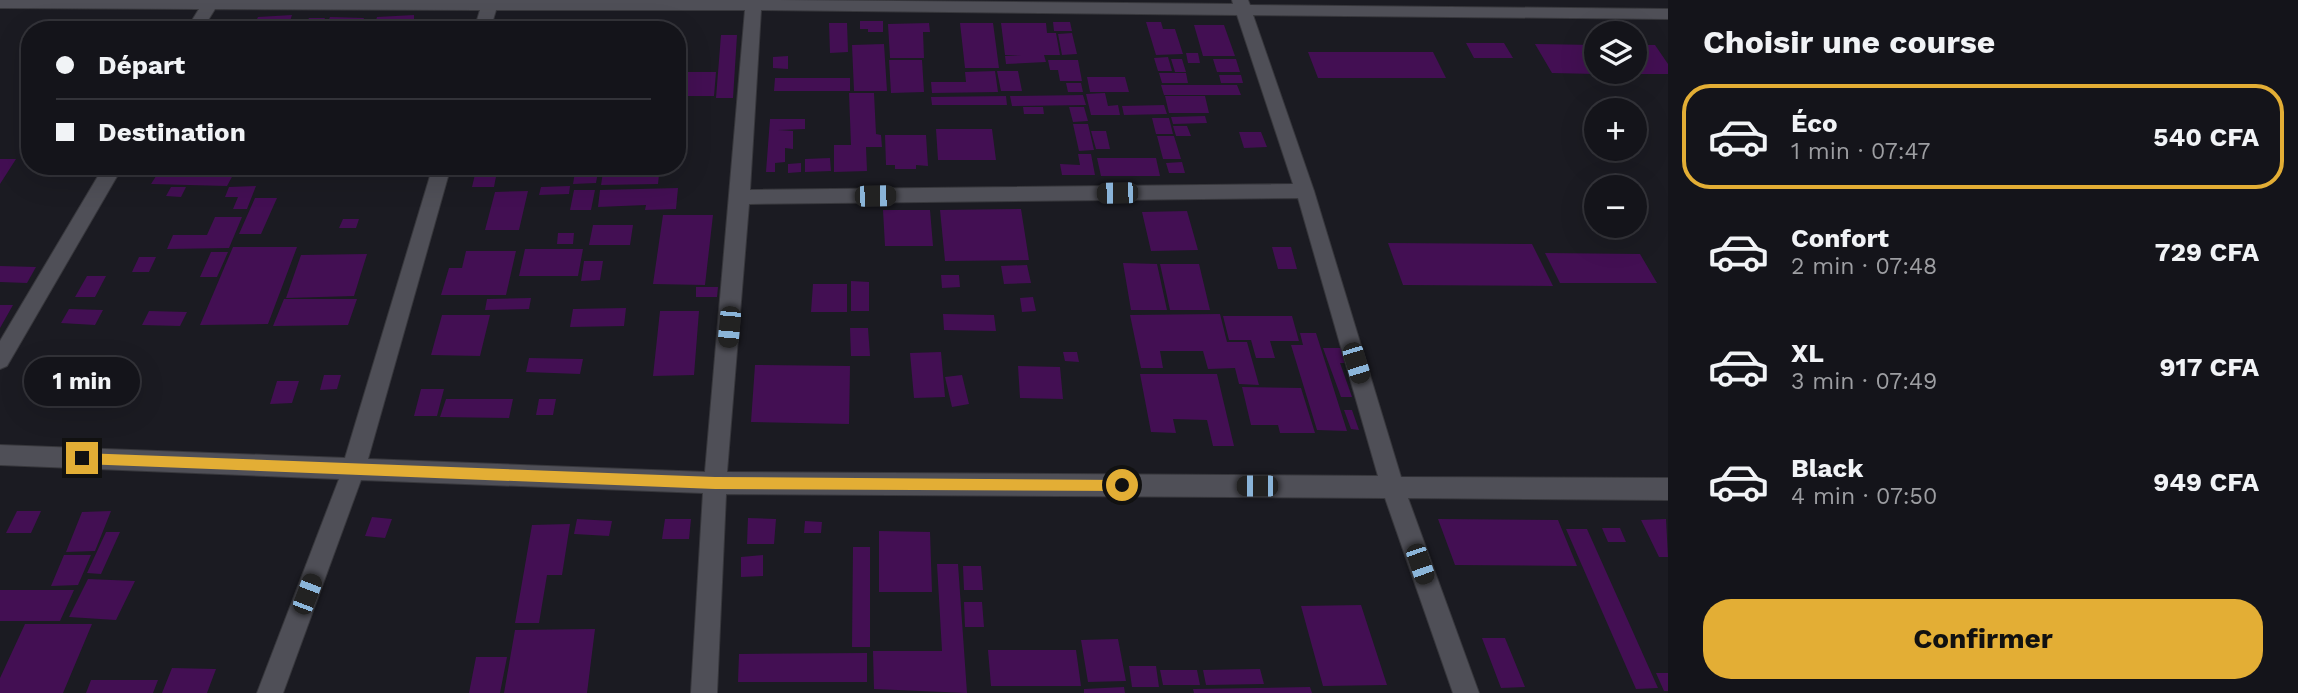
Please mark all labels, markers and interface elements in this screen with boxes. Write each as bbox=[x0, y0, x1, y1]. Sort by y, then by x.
map controls bbox=[1584, 21, 1647, 238]
button: layers bbox=[1584, 21, 1647, 84]
text: Choisir une course bbox=[1703, 23, 1995, 61]
text: Départ bbox=[98, 50, 185, 80]
button: + bbox=[1584, 98, 1647, 161]
icon: car bbox=[1707, 105, 1770, 168]
text: Éco bbox=[1791, 108, 1838, 138]
text: Destination bbox=[98, 117, 246, 147]
text: 540 CFA bbox=[2153, 122, 2259, 152]
text: 1 min · 07:47 bbox=[1791, 138, 1930, 165]
button: − bbox=[1584, 175, 1647, 238]
car bbox=[1096, 182, 1139, 204]
car bbox=[854, 185, 897, 207]
icon: car bbox=[1707, 220, 1770, 283]
text: Confort bbox=[1791, 223, 1889, 253]
text: 729 CFA bbox=[2155, 237, 2259, 267]
text: 2 min · 07:48 bbox=[1791, 253, 1937, 280]
car bbox=[717, 305, 742, 349]
icon: car bbox=[1707, 335, 1770, 398]
text: XL bbox=[1791, 338, 1824, 368]
car bbox=[1340, 340, 1373, 386]
text: 917 CFA bbox=[2160, 352, 2259, 382]
callout: 1 min bbox=[24, 356, 140, 406]
text: 1 min bbox=[52, 368, 112, 395]
text: 3 min · 07:49 bbox=[1791, 368, 1937, 395]
route end bbox=[66, 442, 98, 474]
icon: car bbox=[1707, 450, 1770, 513]
text: Black bbox=[1791, 453, 1863, 483]
text: 949 CFA bbox=[2153, 467, 2259, 497]
route start bbox=[1106, 469, 1138, 501]
car bbox=[1237, 476, 1279, 497]
text: 4 min · 07:50 bbox=[1791, 483, 1937, 510]
car bbox=[1404, 541, 1437, 587]
car bbox=[290, 571, 325, 617]
button: Confirmer bbox=[1703, 599, 2263, 679]

